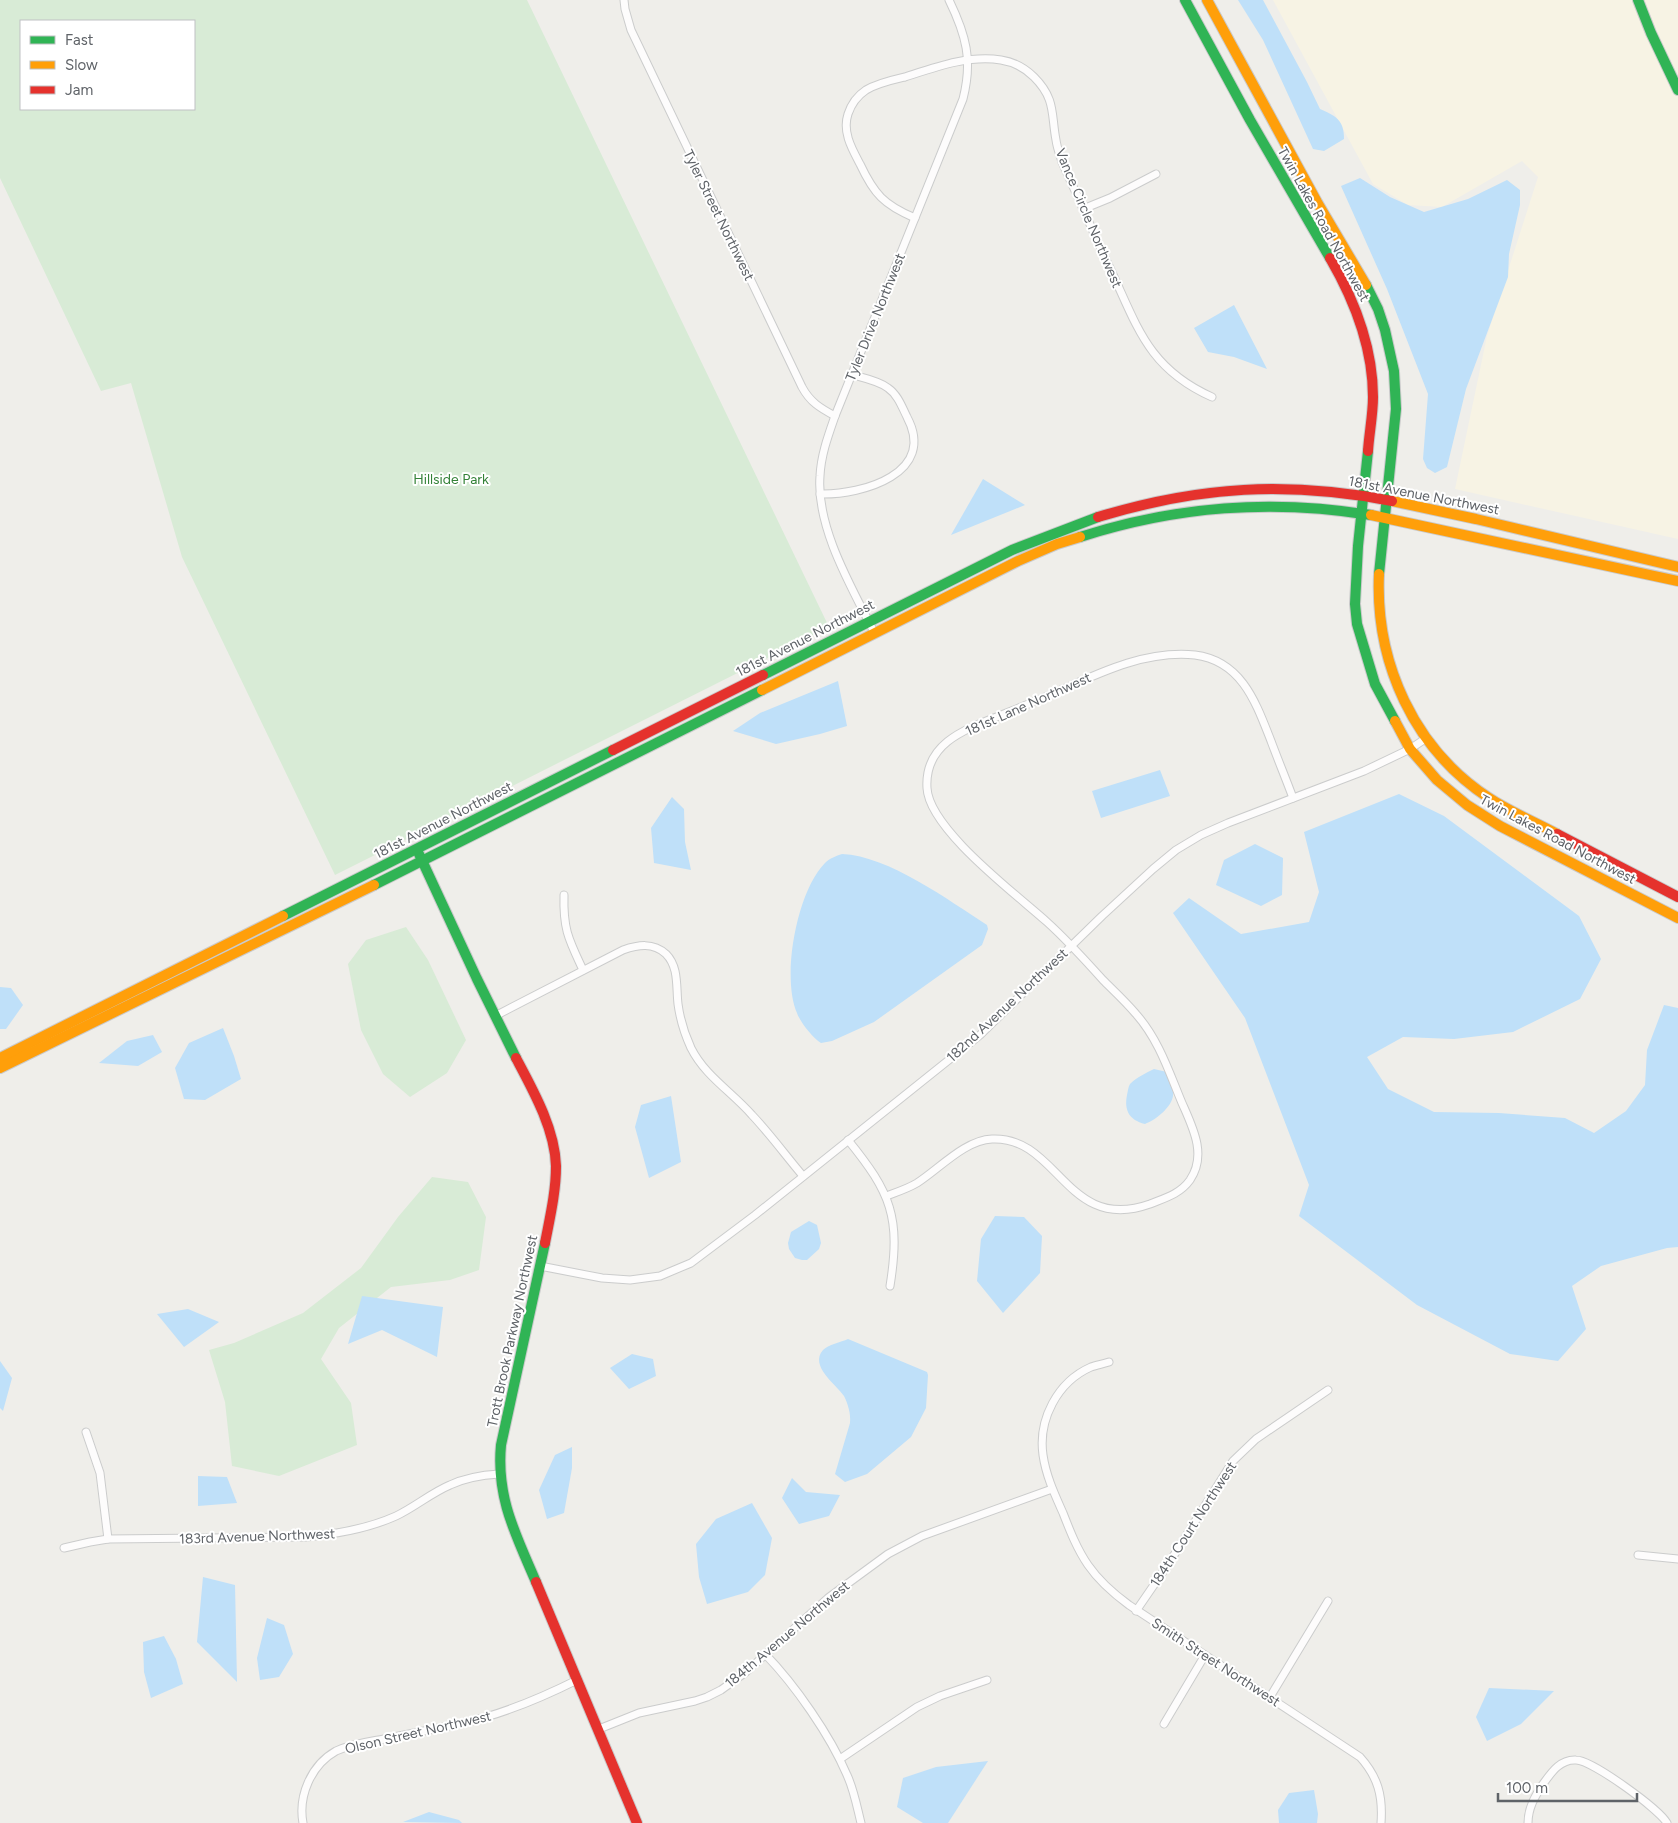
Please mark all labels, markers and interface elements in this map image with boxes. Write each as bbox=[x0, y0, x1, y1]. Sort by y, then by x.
legend bbox=[20, 20, 195, 110]
text: Fast bbox=[65, 31, 94, 49]
text: Slow bbox=[65, 56, 98, 74]
text: Jam bbox=[65, 81, 93, 99]
street label: Twin Lakes Road Northwest bbox=[1274, 144, 1373, 305]
street label: Vance Circle Northwest bbox=[1051, 146, 1126, 290]
street label: Tyler Street Northwest bbox=[679, 147, 758, 283]
street label: Tyler Drive Northwest bbox=[842, 251, 909, 384]
park label: Hillside Park bbox=[413, 471, 489, 488]
street label: 181st Avenue Northwest bbox=[1347, 473, 1501, 518]
street label: 181st Avenue Northwest bbox=[733, 596, 877, 681]
street label: 181st Lane Northwest bbox=[963, 669, 1094, 740]
street label: 181st Avenue Northwest bbox=[371, 778, 515, 863]
street label: Twin Lakes Road Northwest bbox=[1477, 791, 1639, 888]
street label: 182nd Avenue Northwest bbox=[943, 945, 1071, 1066]
street label: Trott Brook Parkway Northwest bbox=[484, 1233, 541, 1429]
street label: 184th Court Northwest bbox=[1147, 1458, 1240, 1590]
street label: 183rd Avenue Northwest bbox=[179, 1525, 335, 1548]
street label: 184th Avenue Northwest bbox=[722, 1577, 853, 1691]
street label: Smith Street Northwest bbox=[1148, 1614, 1283, 1710]
street label: Olson Street Northwest bbox=[343, 1707, 493, 1758]
scale bar bbox=[1498, 1770, 1637, 1802]
text: 100 m bbox=[1506, 1779, 1548, 1797]

